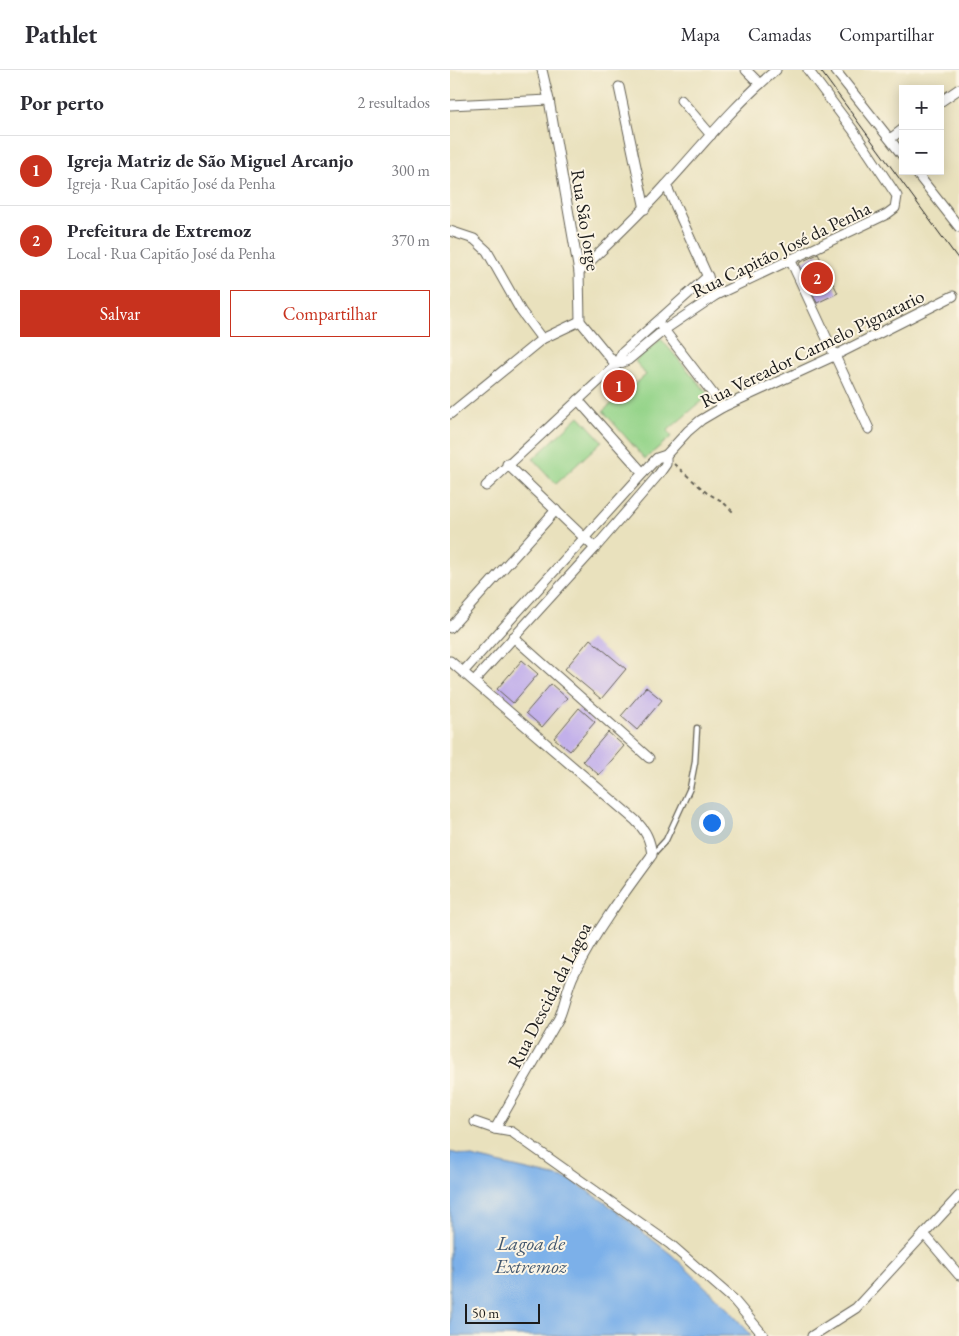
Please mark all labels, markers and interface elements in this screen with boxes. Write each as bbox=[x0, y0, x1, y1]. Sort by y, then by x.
text: Pathlet bbox=[25, 19, 97, 50]
text: Mapa bbox=[681, 23, 720, 46]
text: Camadas bbox=[748, 23, 811, 46]
text: Compartilhar bbox=[839, 23, 934, 46]
map controls bbox=[899, 85, 944, 175]
button: + bbox=[899, 85, 944, 130]
text: Por perto bbox=[20, 89, 104, 116]
text: 2 resultados bbox=[358, 92, 430, 113]
button: − bbox=[899, 130, 944, 175]
text: Igreja Matriz de São Miguel Arcanjo bbox=[67, 148, 353, 173]
text: 1 bbox=[32, 160, 40, 181]
text: 300 m bbox=[391, 160, 430, 181]
street label: Rua São Jorge bbox=[565, 168, 606, 273]
text: Igreja · Rua Capitão José da Penha bbox=[67, 173, 276, 194]
street label: Rua Capitão José da Penha bbox=[688, 195, 875, 304]
text: Prefeitura de Extremoz bbox=[67, 218, 251, 243]
text: 2 bbox=[32, 230, 40, 251]
text: 370 m bbox=[391, 230, 430, 251]
text: Local · Rua Capitão José da Penha bbox=[67, 243, 275, 264]
pin: 2 bbox=[801, 259, 833, 297]
street label: Rua Vereador Carmelo Pignatario bbox=[696, 283, 928, 414]
button: Salvar bbox=[20, 290, 220, 337]
button: Compartilhar bbox=[230, 290, 430, 337]
pin: 1 bbox=[603, 367, 635, 405]
your location bbox=[699, 810, 725, 836]
street label: Rua Descida da Lagoa bbox=[502, 918, 597, 1073]
water label: Lagoa de Extremoz bbox=[494, 1230, 568, 1279]
scale bar bbox=[465, 1301, 540, 1324]
text: 50 m bbox=[472, 1304, 499, 1322]

